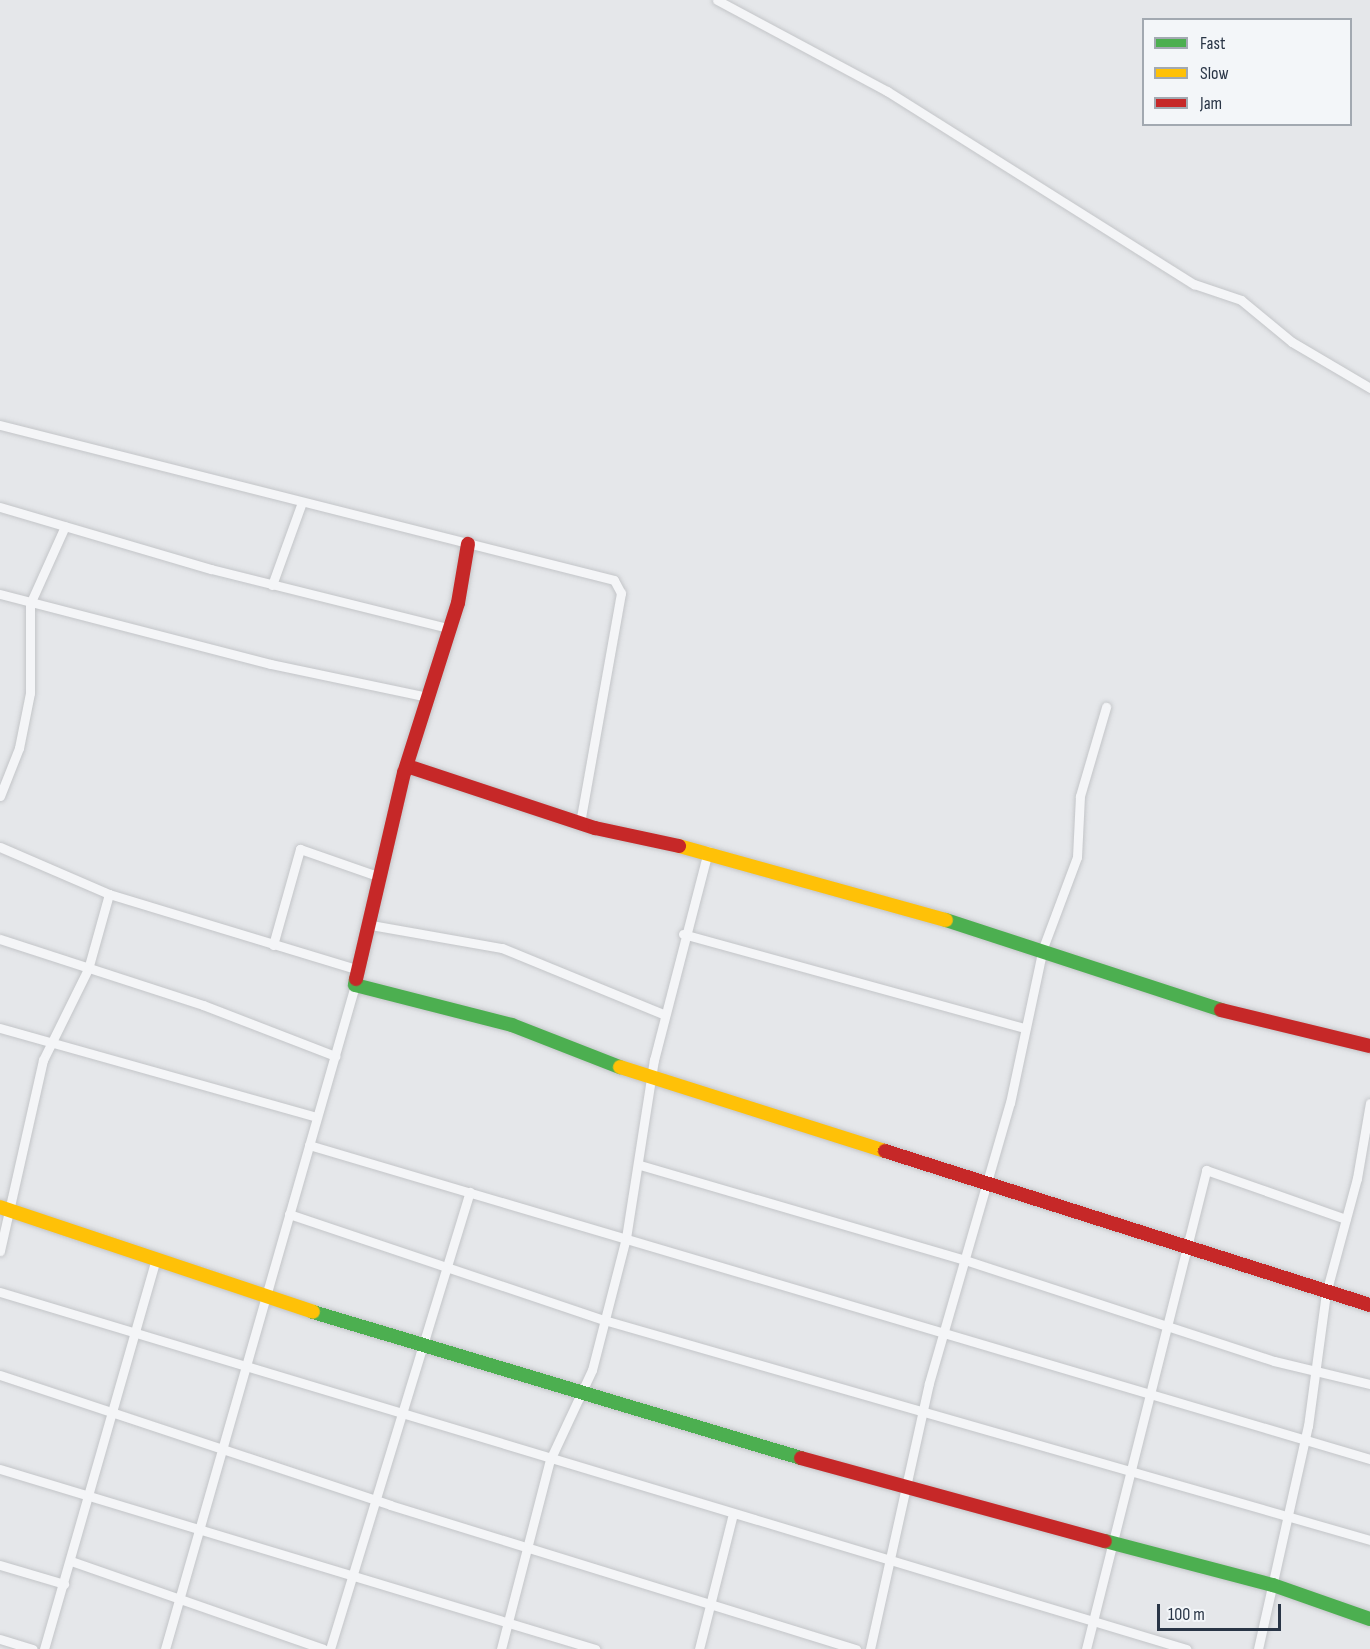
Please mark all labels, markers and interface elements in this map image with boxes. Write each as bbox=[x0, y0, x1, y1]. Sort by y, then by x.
legend bbox=[1142, 18, 1352, 126]
text: Fast bbox=[1200, 33, 1225, 54]
text: Slow bbox=[1200, 63, 1229, 84]
text: Jam bbox=[1200, 93, 1222, 114]
scale bar bbox=[1160, 1592, 1284, 1630]
text: 100 m bbox=[1168, 1604, 1205, 1625]

